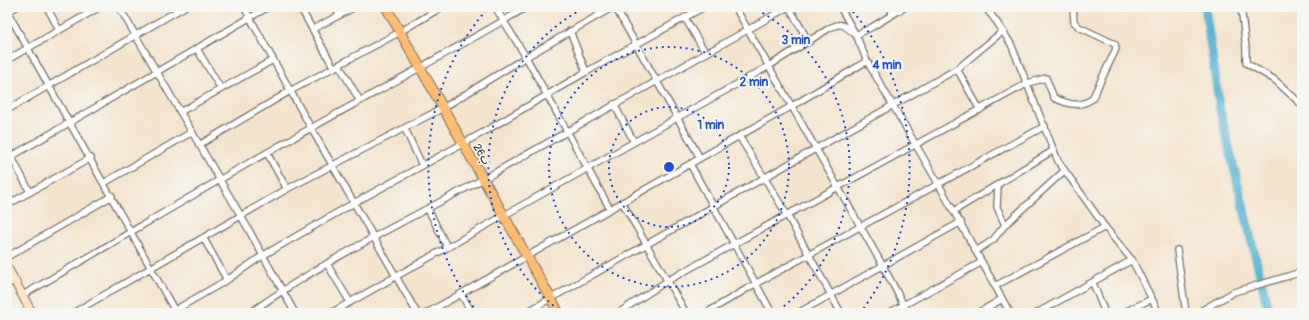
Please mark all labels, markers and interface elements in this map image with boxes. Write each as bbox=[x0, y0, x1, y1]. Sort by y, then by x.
text: 3 min bbox=[782, 33, 811, 48]
text: 4 min bbox=[871, 58, 902, 73]
text: 2 min bbox=[740, 75, 769, 90]
text: 1 min bbox=[698, 118, 725, 133]
street label: 26ب bbox=[470, 141, 493, 168]
centre of rings bbox=[662, 160, 676, 174]

